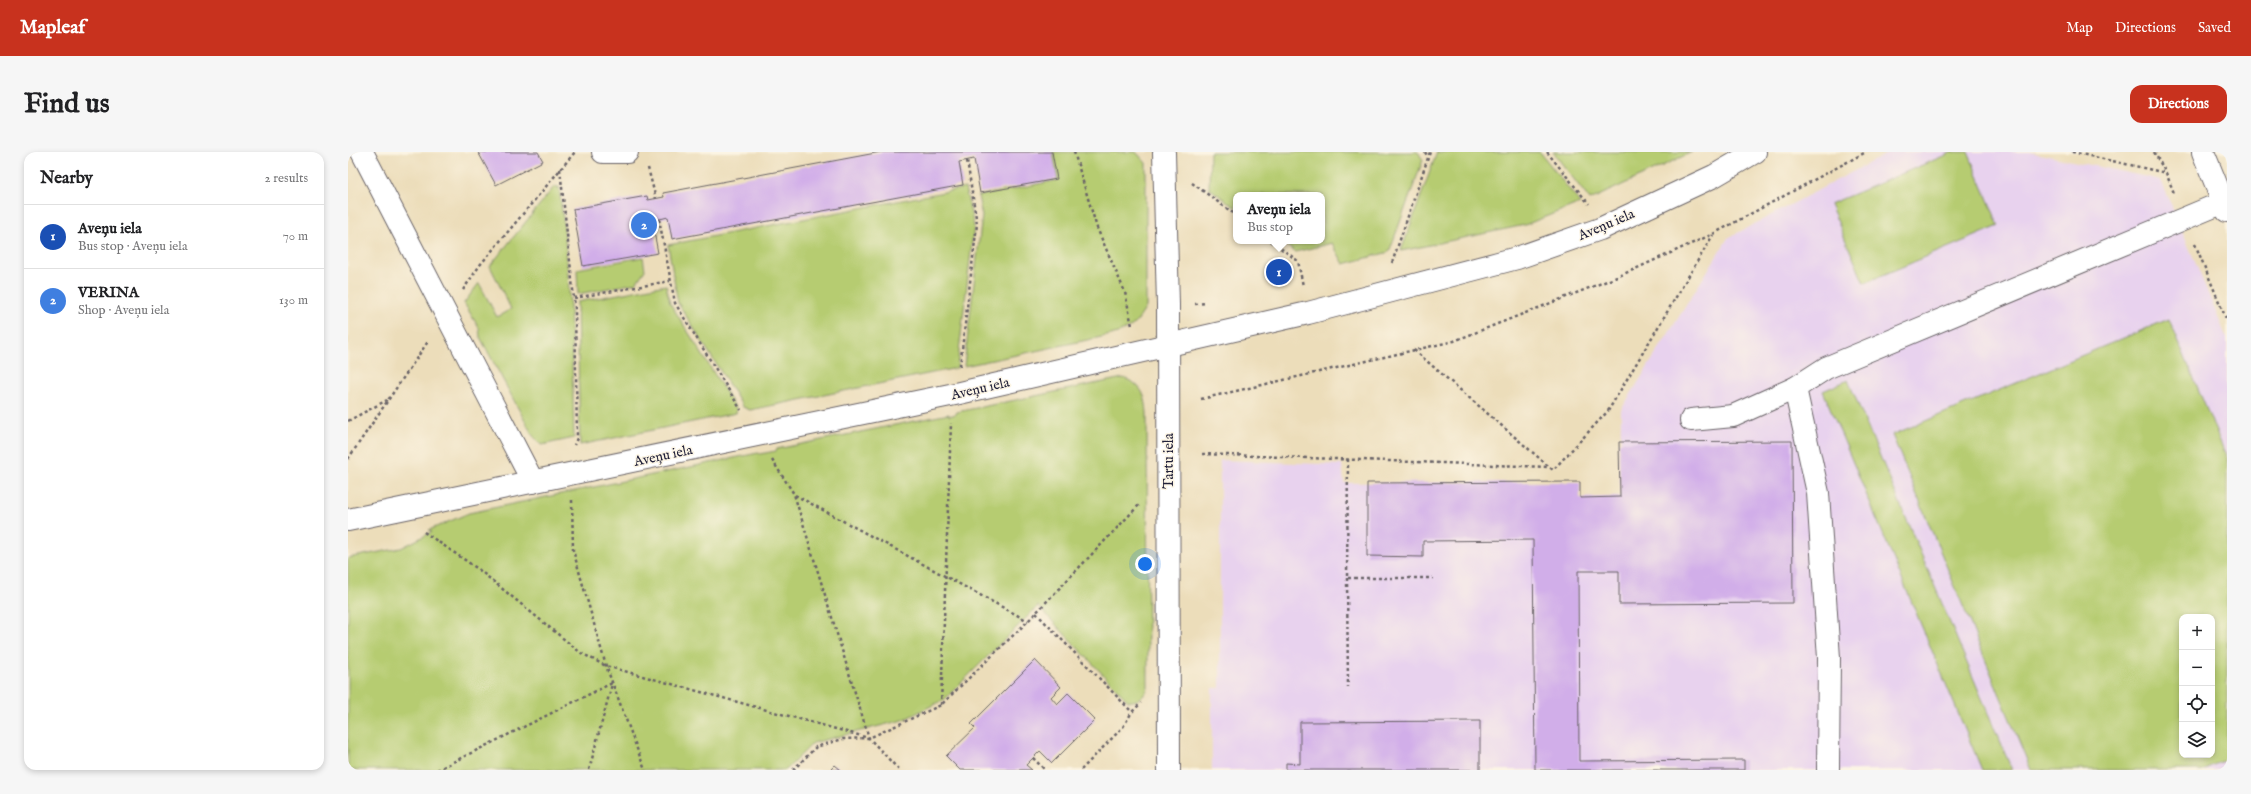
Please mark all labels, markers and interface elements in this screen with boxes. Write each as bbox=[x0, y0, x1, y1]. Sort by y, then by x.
text: Mapleaf bbox=[20, 16, 85, 40]
text: Map bbox=[2066, 19, 2093, 37]
text: Directions bbox=[2115, 19, 2176, 37]
text: Saved bbox=[2198, 19, 2231, 37]
button: Directions bbox=[2130, 85, 2227, 123]
text: Find us bbox=[24, 87, 110, 122]
text: Nearby bbox=[40, 168, 93, 189]
text: 2 results bbox=[264, 170, 308, 187]
popup bbox=[1233, 192, 1325, 244]
text: Aveņu iela bbox=[1247, 200, 1311, 219]
street label: Aveņu iela bbox=[1575, 205, 1638, 245]
pin: 2 bbox=[631, 210, 657, 240]
text: Aveņu iela bbox=[78, 219, 142, 238]
text: Bus stop bbox=[1247, 219, 1293, 236]
text: 1 bbox=[51, 228, 55, 245]
text: 70 m bbox=[283, 228, 308, 245]
text: Bus stop · Aveņu iela bbox=[78, 238, 188, 255]
pin: 1 bbox=[1266, 257, 1292, 287]
text: VERINA bbox=[78, 283, 139, 302]
text: 2 bbox=[50, 292, 56, 309]
text: 130 m bbox=[279, 292, 308, 309]
text: Shop · Aveņu iela bbox=[78, 302, 169, 319]
street label: Aveņu iela bbox=[948, 373, 1012, 405]
street label: Tartu iela bbox=[1160, 432, 1178, 489]
street label: Aveņu iela bbox=[631, 441, 695, 471]
your location bbox=[1135, 554, 1155, 574]
map controls bbox=[2179, 614, 2215, 758]
button: + bbox=[2179, 614, 2215, 650]
button: − bbox=[2179, 650, 2215, 686]
button: locate bbox=[2179, 686, 2215, 722]
button: layers bbox=[2179, 722, 2215, 758]

